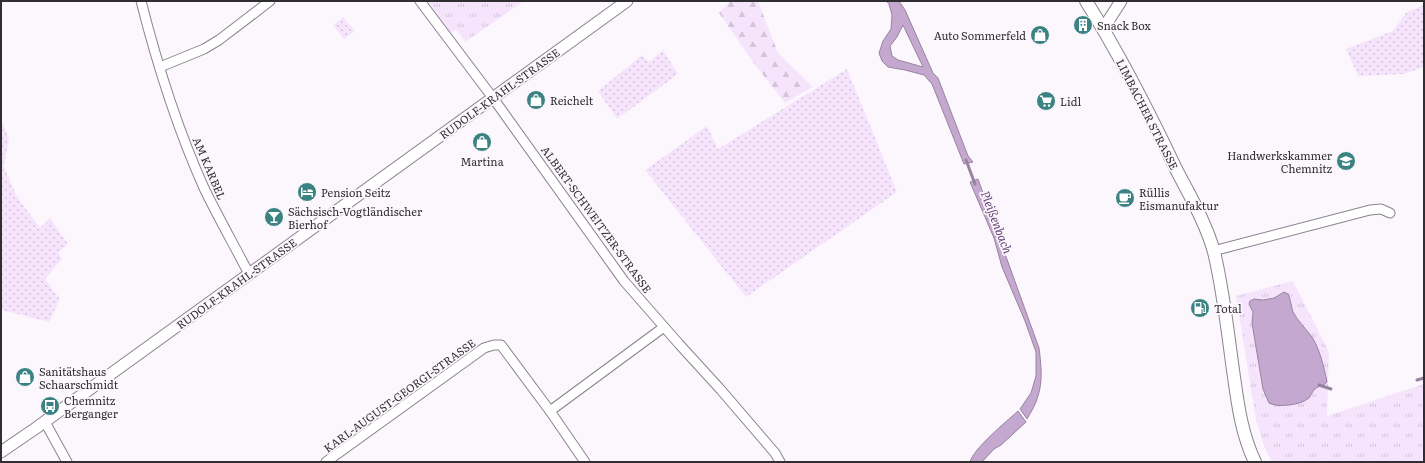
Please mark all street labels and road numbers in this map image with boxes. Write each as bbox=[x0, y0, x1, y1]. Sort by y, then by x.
street label: RUDOLF-KRAHL-STRASSE bbox=[436, 44, 562, 142]
street label: LIMBACHER STRASSE bbox=[1113, 56, 1183, 172]
street label: AM KARBEL bbox=[190, 134, 230, 202]
street label: ALBERT-SCHWEITZER-STRASSE bbox=[538, 142, 656, 296]
street label: RUDOLF-KRAHL-STRASSE bbox=[173, 234, 299, 332]
street label: KARL-AUGUST-GEORGI-STRASSE bbox=[320, 334, 478, 456]

